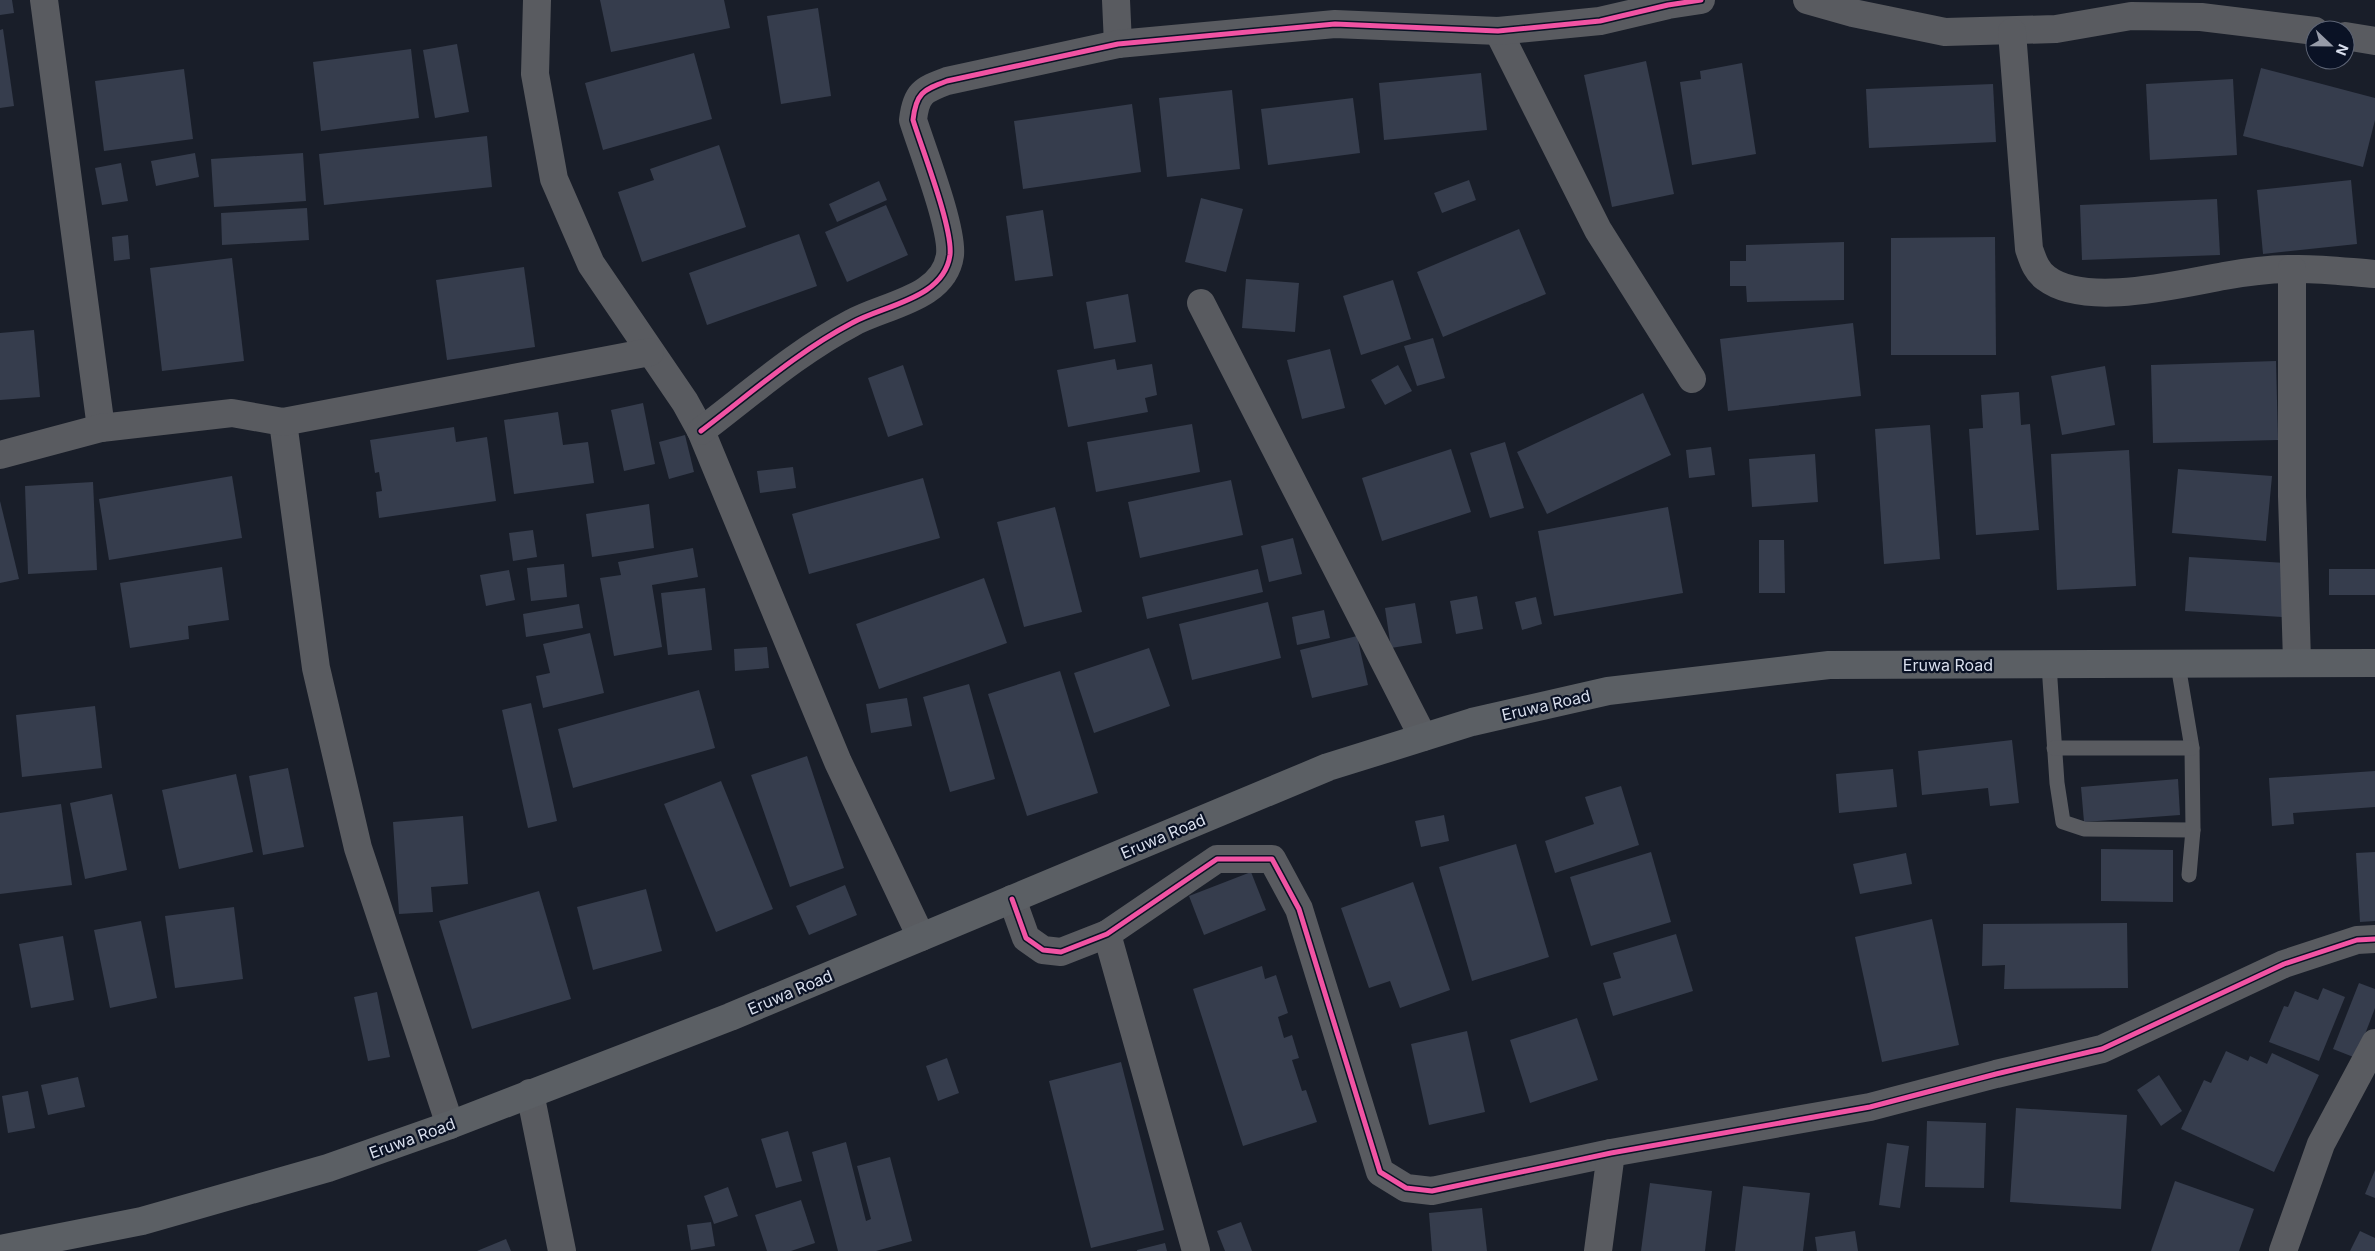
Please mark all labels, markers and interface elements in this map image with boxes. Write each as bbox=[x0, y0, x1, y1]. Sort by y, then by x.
north arrow bbox=[2305, 20, 2355, 70]
text: N bbox=[2333, 42, 2352, 58]
street label: Eruwa Road bbox=[1903, 655, 1993, 675]
street label: Eruwa Road bbox=[1500, 685, 1592, 725]
street label: Eruwa Road bbox=[1118, 809, 1208, 863]
street label: Eruwa Road bbox=[745, 965, 835, 1019]
street label: Eruwa Road bbox=[366, 1113, 458, 1163]

